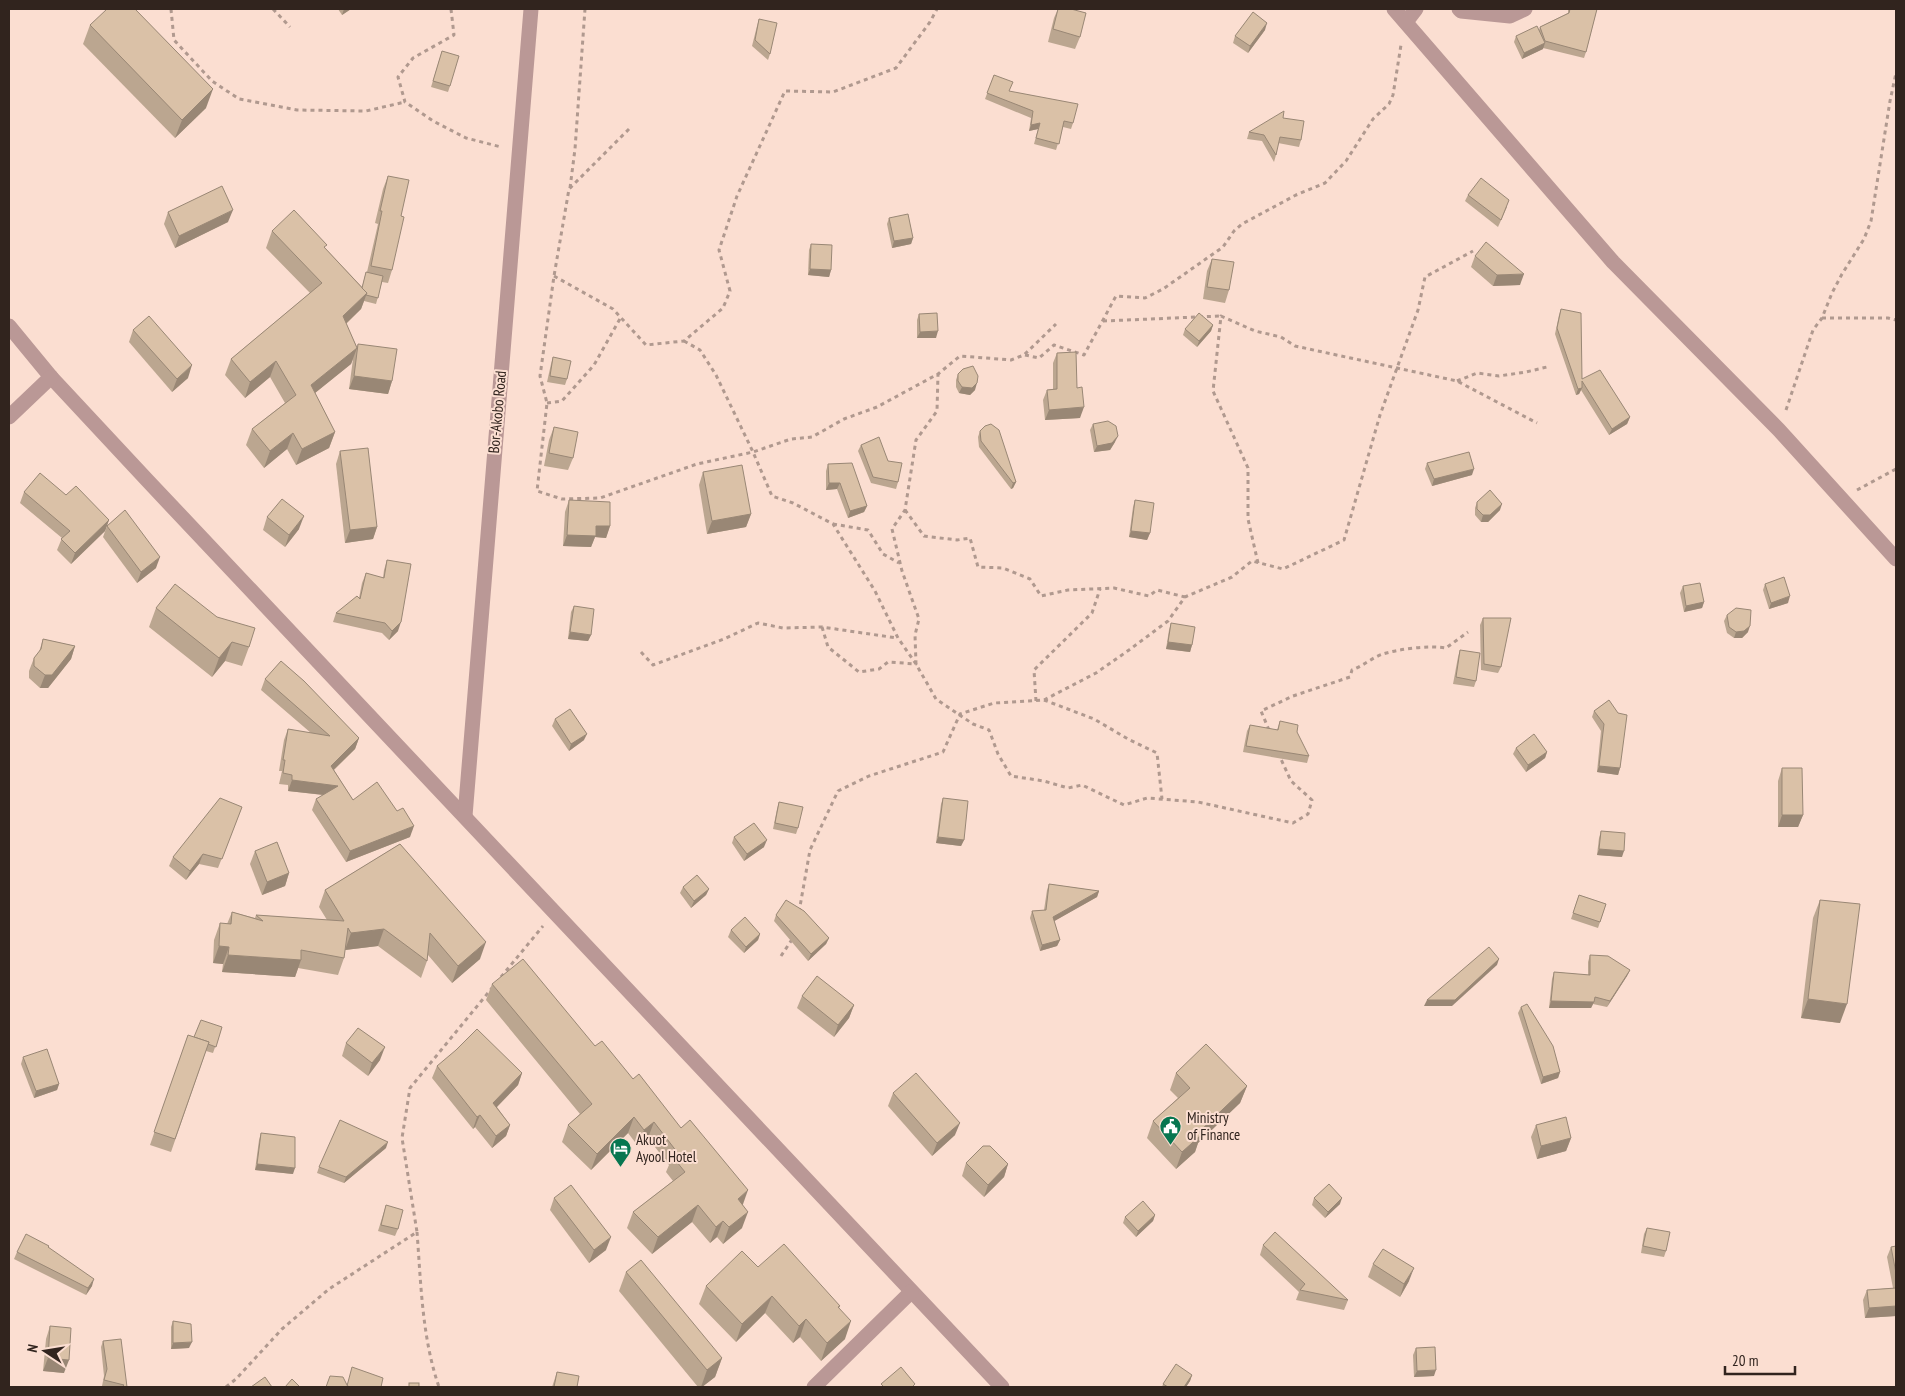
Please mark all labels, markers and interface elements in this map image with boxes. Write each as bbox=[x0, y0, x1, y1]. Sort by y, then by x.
street label: Bor-Akobo Road bbox=[484, 370, 510, 454]
place label: Ministry of Finance bbox=[1187, 1108, 1240, 1144]
public building icon: Ministry of Finance bbox=[1159, 1114, 1183, 1145]
place label: Akuot Ayool Hotel bbox=[636, 1130, 697, 1166]
hotel icon: Akuot Ayool Hotel bbox=[608, 1136, 632, 1167]
north arrow bbox=[20, 1326, 70, 1376]
text: N bbox=[23, 1343, 42, 1354]
scale bar bbox=[1725, 1344, 1795, 1376]
text: 20 m bbox=[1732, 1351, 1758, 1370]

